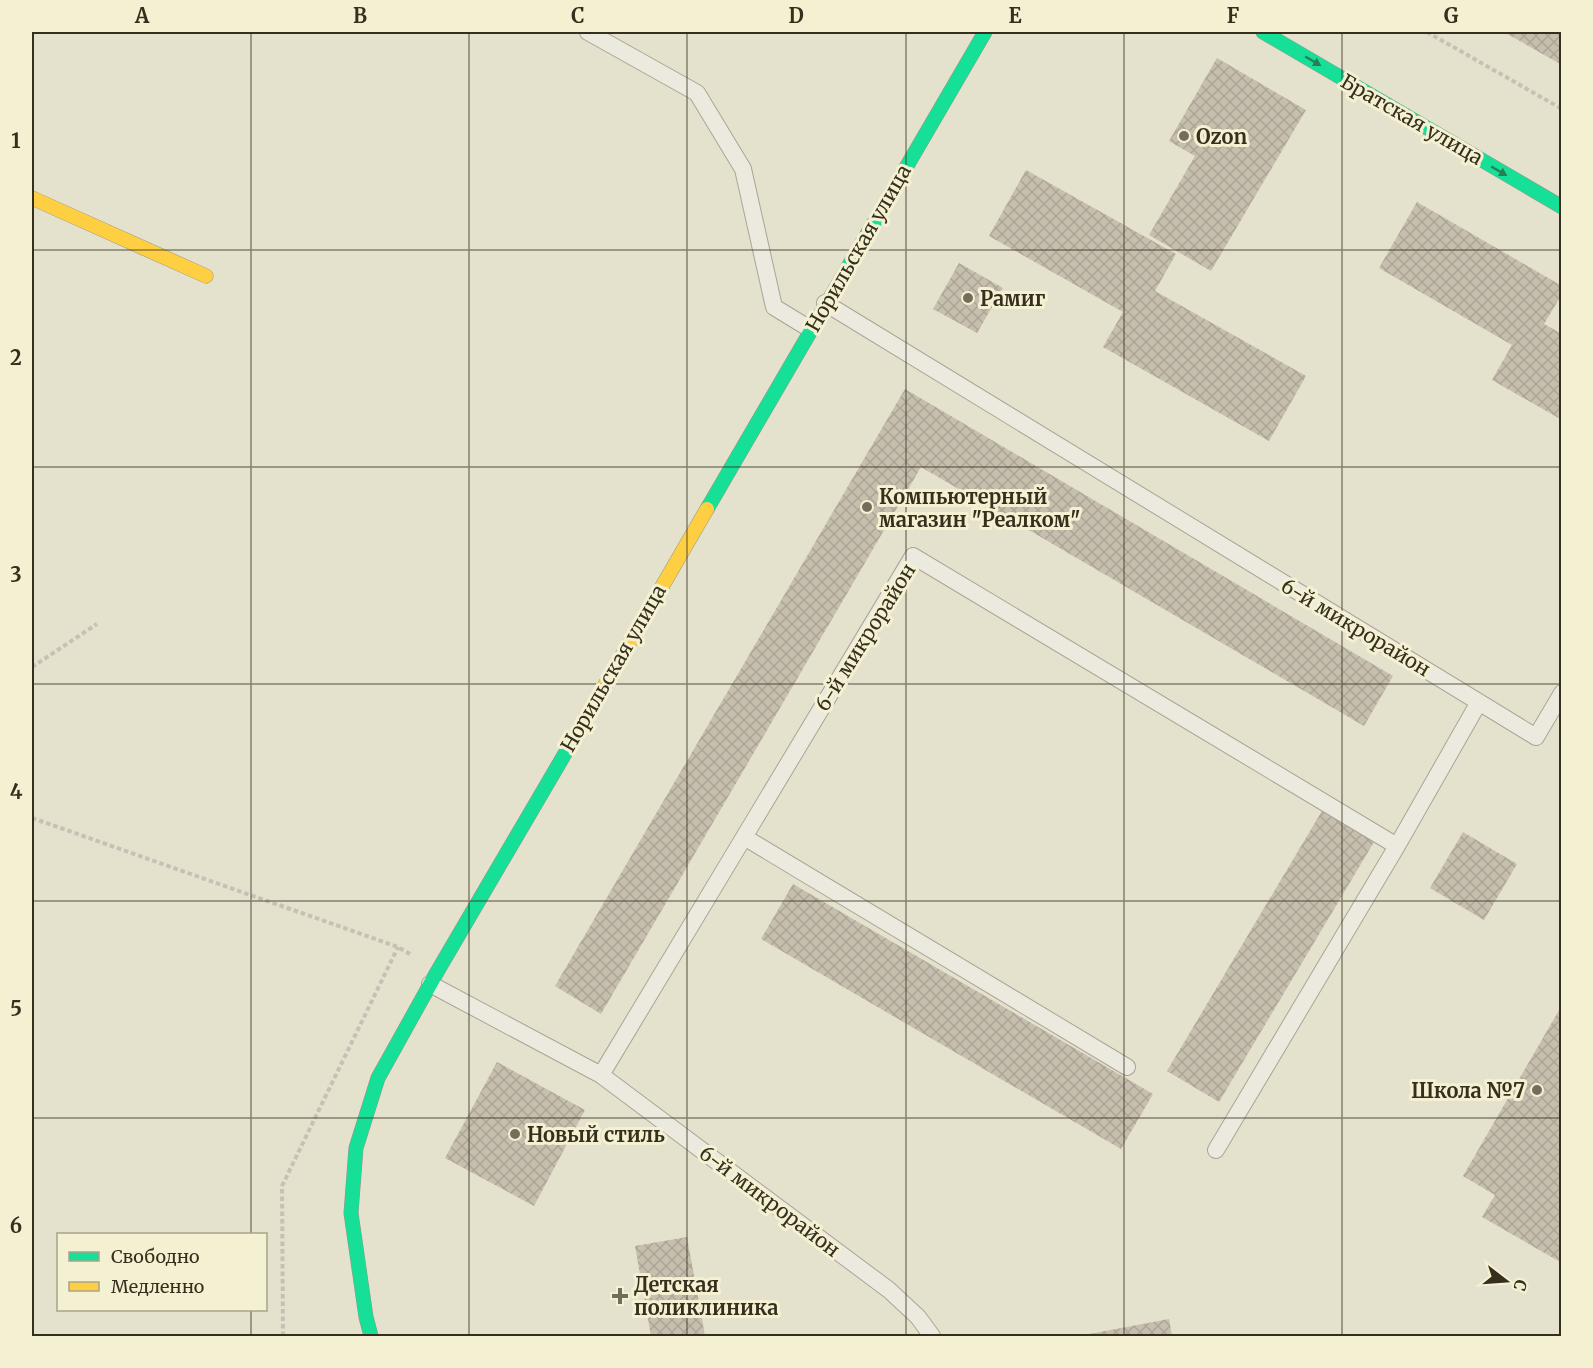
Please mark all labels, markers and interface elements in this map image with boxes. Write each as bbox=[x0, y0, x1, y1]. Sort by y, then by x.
text: A bbox=[134, 3, 150, 28]
text: B bbox=[353, 3, 367, 28]
text: C bbox=[571, 3, 585, 28]
text: D bbox=[788, 3, 804, 28]
text: E bbox=[1008, 3, 1022, 28]
text: F bbox=[1227, 3, 1240, 28]
text: G bbox=[1444, 3, 1459, 28]
one-way arrow bbox=[1305, 56, 1321, 67]
street label: Братская улица bbox=[1336, 68, 1488, 170]
place label: Ozon bbox=[1196, 124, 1247, 149]
text: 1 bbox=[11, 128, 21, 153]
marker: Ozon bbox=[1177, 129, 1191, 143]
street label: Норильская улица bbox=[800, 160, 916, 336]
one-way arrow bbox=[1491, 165, 1507, 176]
place label: Рамиг bbox=[980, 286, 1046, 311]
marker: Рамиг bbox=[961, 291, 975, 305]
text: 2 bbox=[10, 345, 22, 370]
place label: Компьютерный магазин "Реалком" bbox=[879, 484, 1080, 532]
marker: Компьютерный магазин "Реалком" bbox=[860, 500, 874, 514]
street label: 6-й микрорайон bbox=[810, 559, 920, 715]
text: 3 bbox=[10, 562, 22, 587]
street label: 6-й микрорайон bbox=[1277, 573, 1435, 681]
street label: Норильская улица bbox=[555, 580, 671, 756]
text: 4 bbox=[10, 779, 23, 804]
text: 5 bbox=[10, 996, 22, 1021]
place label: Школа №7 bbox=[1411, 1078, 1525, 1103]
marker: Школа №7 bbox=[1530, 1083, 1544, 1097]
place label: Новый стиль bbox=[527, 1122, 665, 1147]
marker: Новый стиль bbox=[508, 1127, 522, 1141]
street label: 6-й микрорайон bbox=[695, 1140, 845, 1262]
text: 6 bbox=[10, 1213, 22, 1238]
legend bbox=[57, 1233, 267, 1311]
text: Свободно bbox=[111, 1245, 199, 1268]
north arrow bbox=[1476, 1251, 1536, 1311]
place label: Детская поликлиника bbox=[634, 1272, 779, 1320]
text: Медленно bbox=[111, 1275, 204, 1298]
text: С bbox=[1509, 1277, 1531, 1293]
marker: Детская поликлиника bbox=[611, 1287, 629, 1305]

